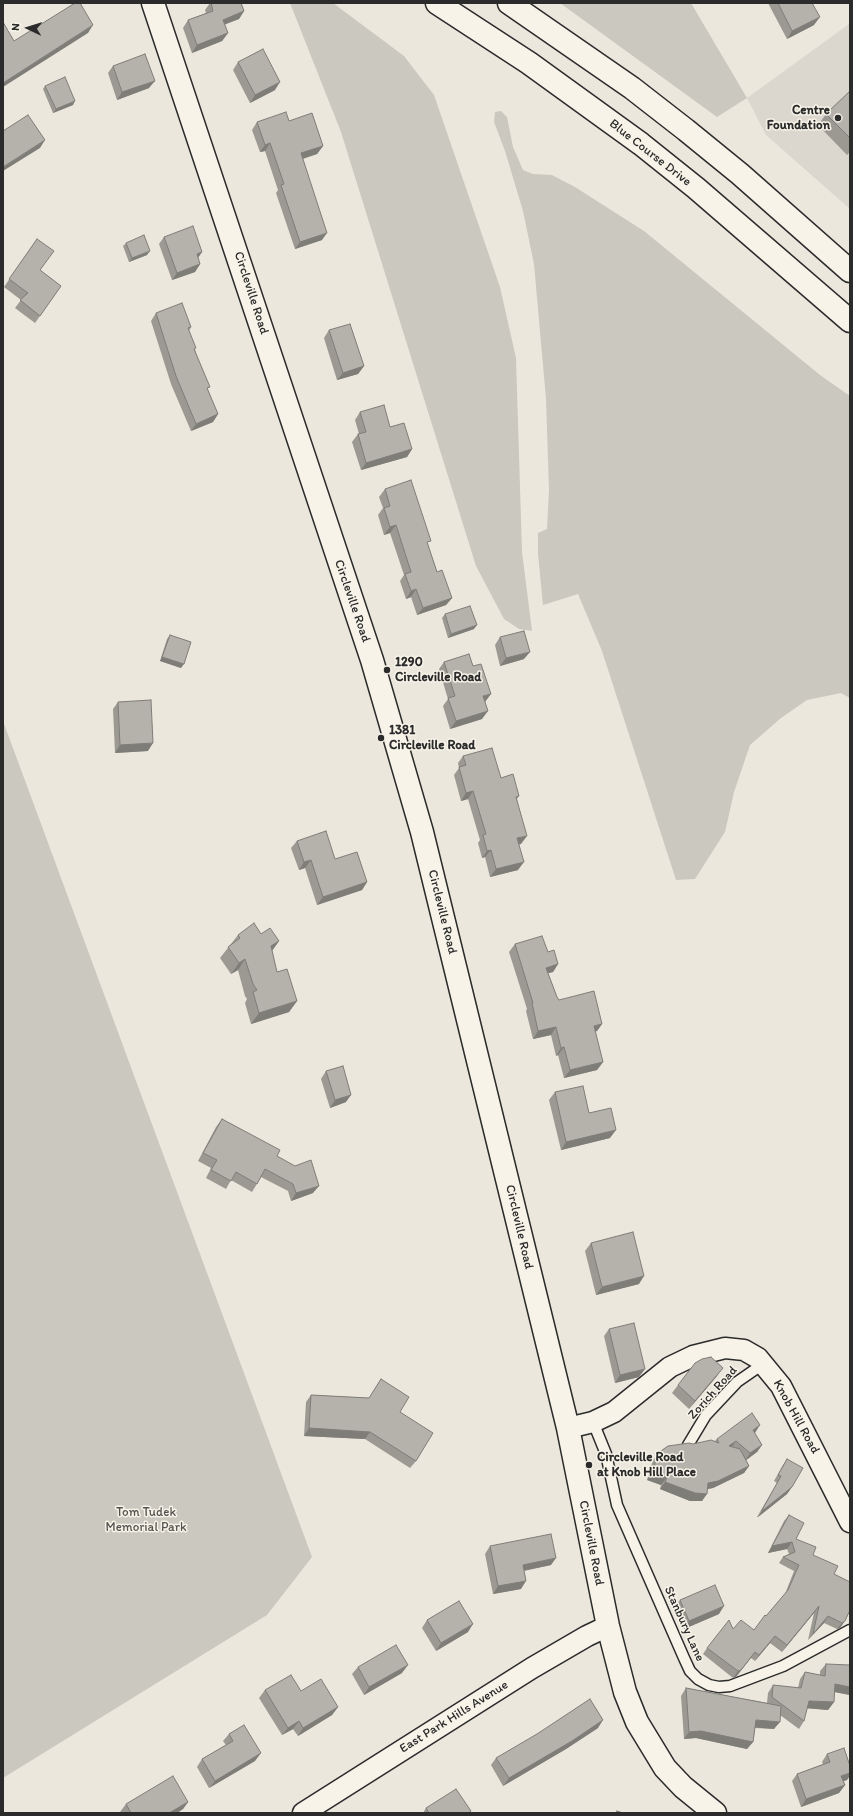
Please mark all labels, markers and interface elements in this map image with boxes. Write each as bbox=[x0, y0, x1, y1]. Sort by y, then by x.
north arrow bbox=[8, 8, 48, 48]
text: N bbox=[9, 23, 22, 31]
place label: Centre Foundation bbox=[767, 103, 830, 134]
marker: Centre Foundation bbox=[833, 113, 843, 123]
street label: Blue Course Drive bbox=[606, 116, 694, 190]
street label: Circleville Road bbox=[230, 249, 272, 337]
street label: Circleville Road bbox=[331, 558, 373, 644]
place label: 1290 Circleville Road bbox=[395, 655, 481, 686]
marker: 1290 Circleville Road bbox=[382, 665, 392, 675]
place label: 1381 Circleville Road bbox=[389, 723, 475, 754]
marker: 1381 Circleville Road bbox=[376, 733, 386, 743]
street label: Circleville Road bbox=[424, 868, 460, 956]
street label: Circleville Road bbox=[502, 1183, 536, 1271]
street label: Zorich Road bbox=[685, 1363, 741, 1423]
street label: Knob Hill Road bbox=[769, 1377, 823, 1457]
place label: Circleville Road at Knob Hill Place bbox=[597, 1450, 696, 1481]
marker: Circleville Road at Knob Hill Place bbox=[584, 1460, 594, 1470]
street label: Circleville Road bbox=[575, 1499, 607, 1587]
park label: Tom Tudek Memorial Park bbox=[105, 1505, 187, 1536]
street label: Stanbury Lane bbox=[660, 1584, 708, 1664]
street label: East Park Hills Avenue bbox=[397, 1677, 511, 1757]

